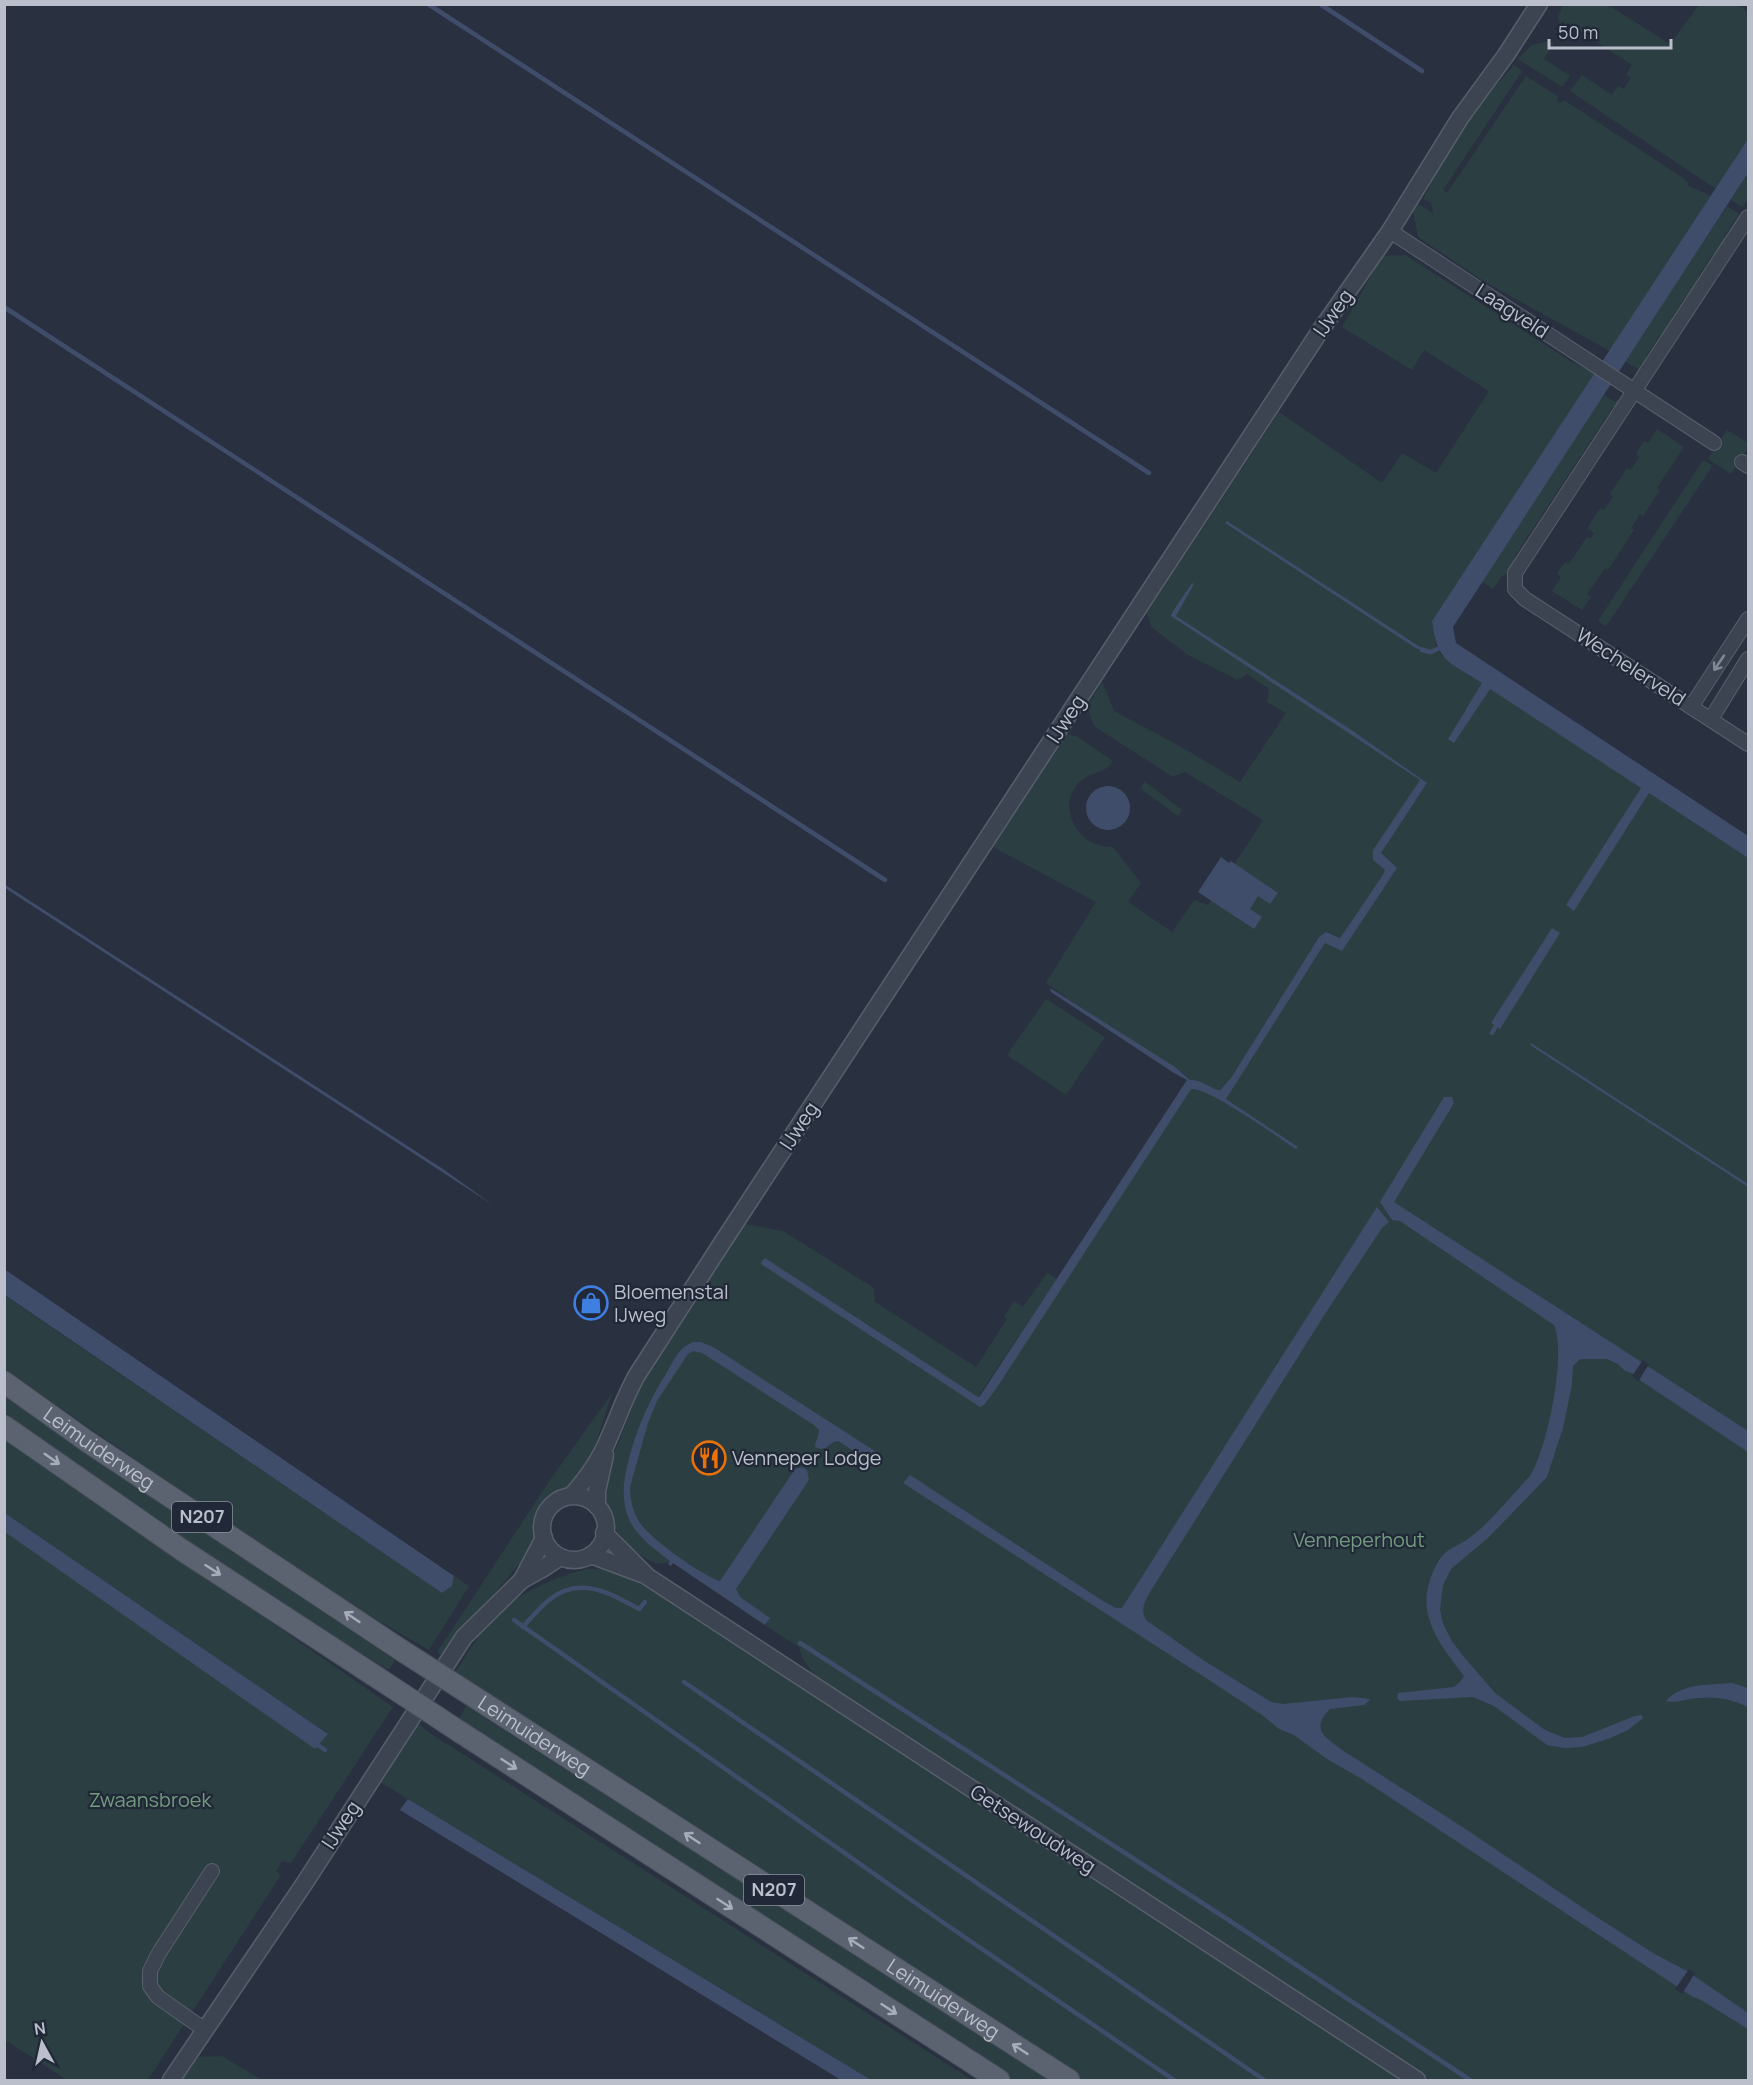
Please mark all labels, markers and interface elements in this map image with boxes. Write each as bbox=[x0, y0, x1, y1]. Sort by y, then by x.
scale bar bbox=[1549, 12, 1670, 50]
text: 50 m bbox=[1558, 20, 1598, 44]
street label: Laagveld bbox=[1470, 277, 1554, 344]
street label: IJweg bbox=[1306, 283, 1359, 342]
street label: Wechelerveld bbox=[1571, 621, 1691, 712]
one-way arrow bbox=[1713, 654, 1725, 671]
street label: IJweg bbox=[1040, 689, 1091, 748]
street label: IJweg bbox=[773, 1096, 824, 1155]
place label: Bloemenstal IJweg bbox=[614, 1278, 729, 1328]
shop icon: Bloemenstal IJweg bbox=[573, 1285, 609, 1321]
street label: Leimuiderweg bbox=[38, 1400, 160, 1496]
restaurant icon: Venneper Lodge bbox=[691, 1440, 727, 1476]
place label: Venneper Lodge bbox=[732, 1444, 882, 1471]
one-way arrow bbox=[44, 1453, 60, 1465]
road number: N207 bbox=[172, 1502, 232, 1532]
park label: Venneperhout bbox=[1293, 1526, 1425, 1553]
one-way arrow bbox=[204, 1565, 221, 1577]
one-way arrow bbox=[345, 1611, 361, 1623]
street label: Leimuiderweg bbox=[473, 1689, 596, 1782]
one-way arrow bbox=[500, 1758, 517, 1770]
street label: Getsewoudweg bbox=[965, 1778, 1101, 1879]
park label: Zwaansbroek bbox=[89, 1786, 212, 1813]
street label: IJweg bbox=[315, 1795, 366, 1854]
one-way arrow bbox=[684, 1831, 701, 1843]
road number: N207 bbox=[744, 1875, 804, 1905]
one-way arrow bbox=[717, 1897, 734, 1910]
one-way arrow bbox=[848, 1937, 865, 1949]
street label: Leimuiderweg bbox=[882, 1952, 1005, 2045]
one-way arrow bbox=[880, 2004, 897, 2016]
north arrow bbox=[12, 2013, 72, 2073]
text: N bbox=[33, 2016, 47, 2040]
one-way arrow bbox=[1012, 2043, 1028, 2055]

